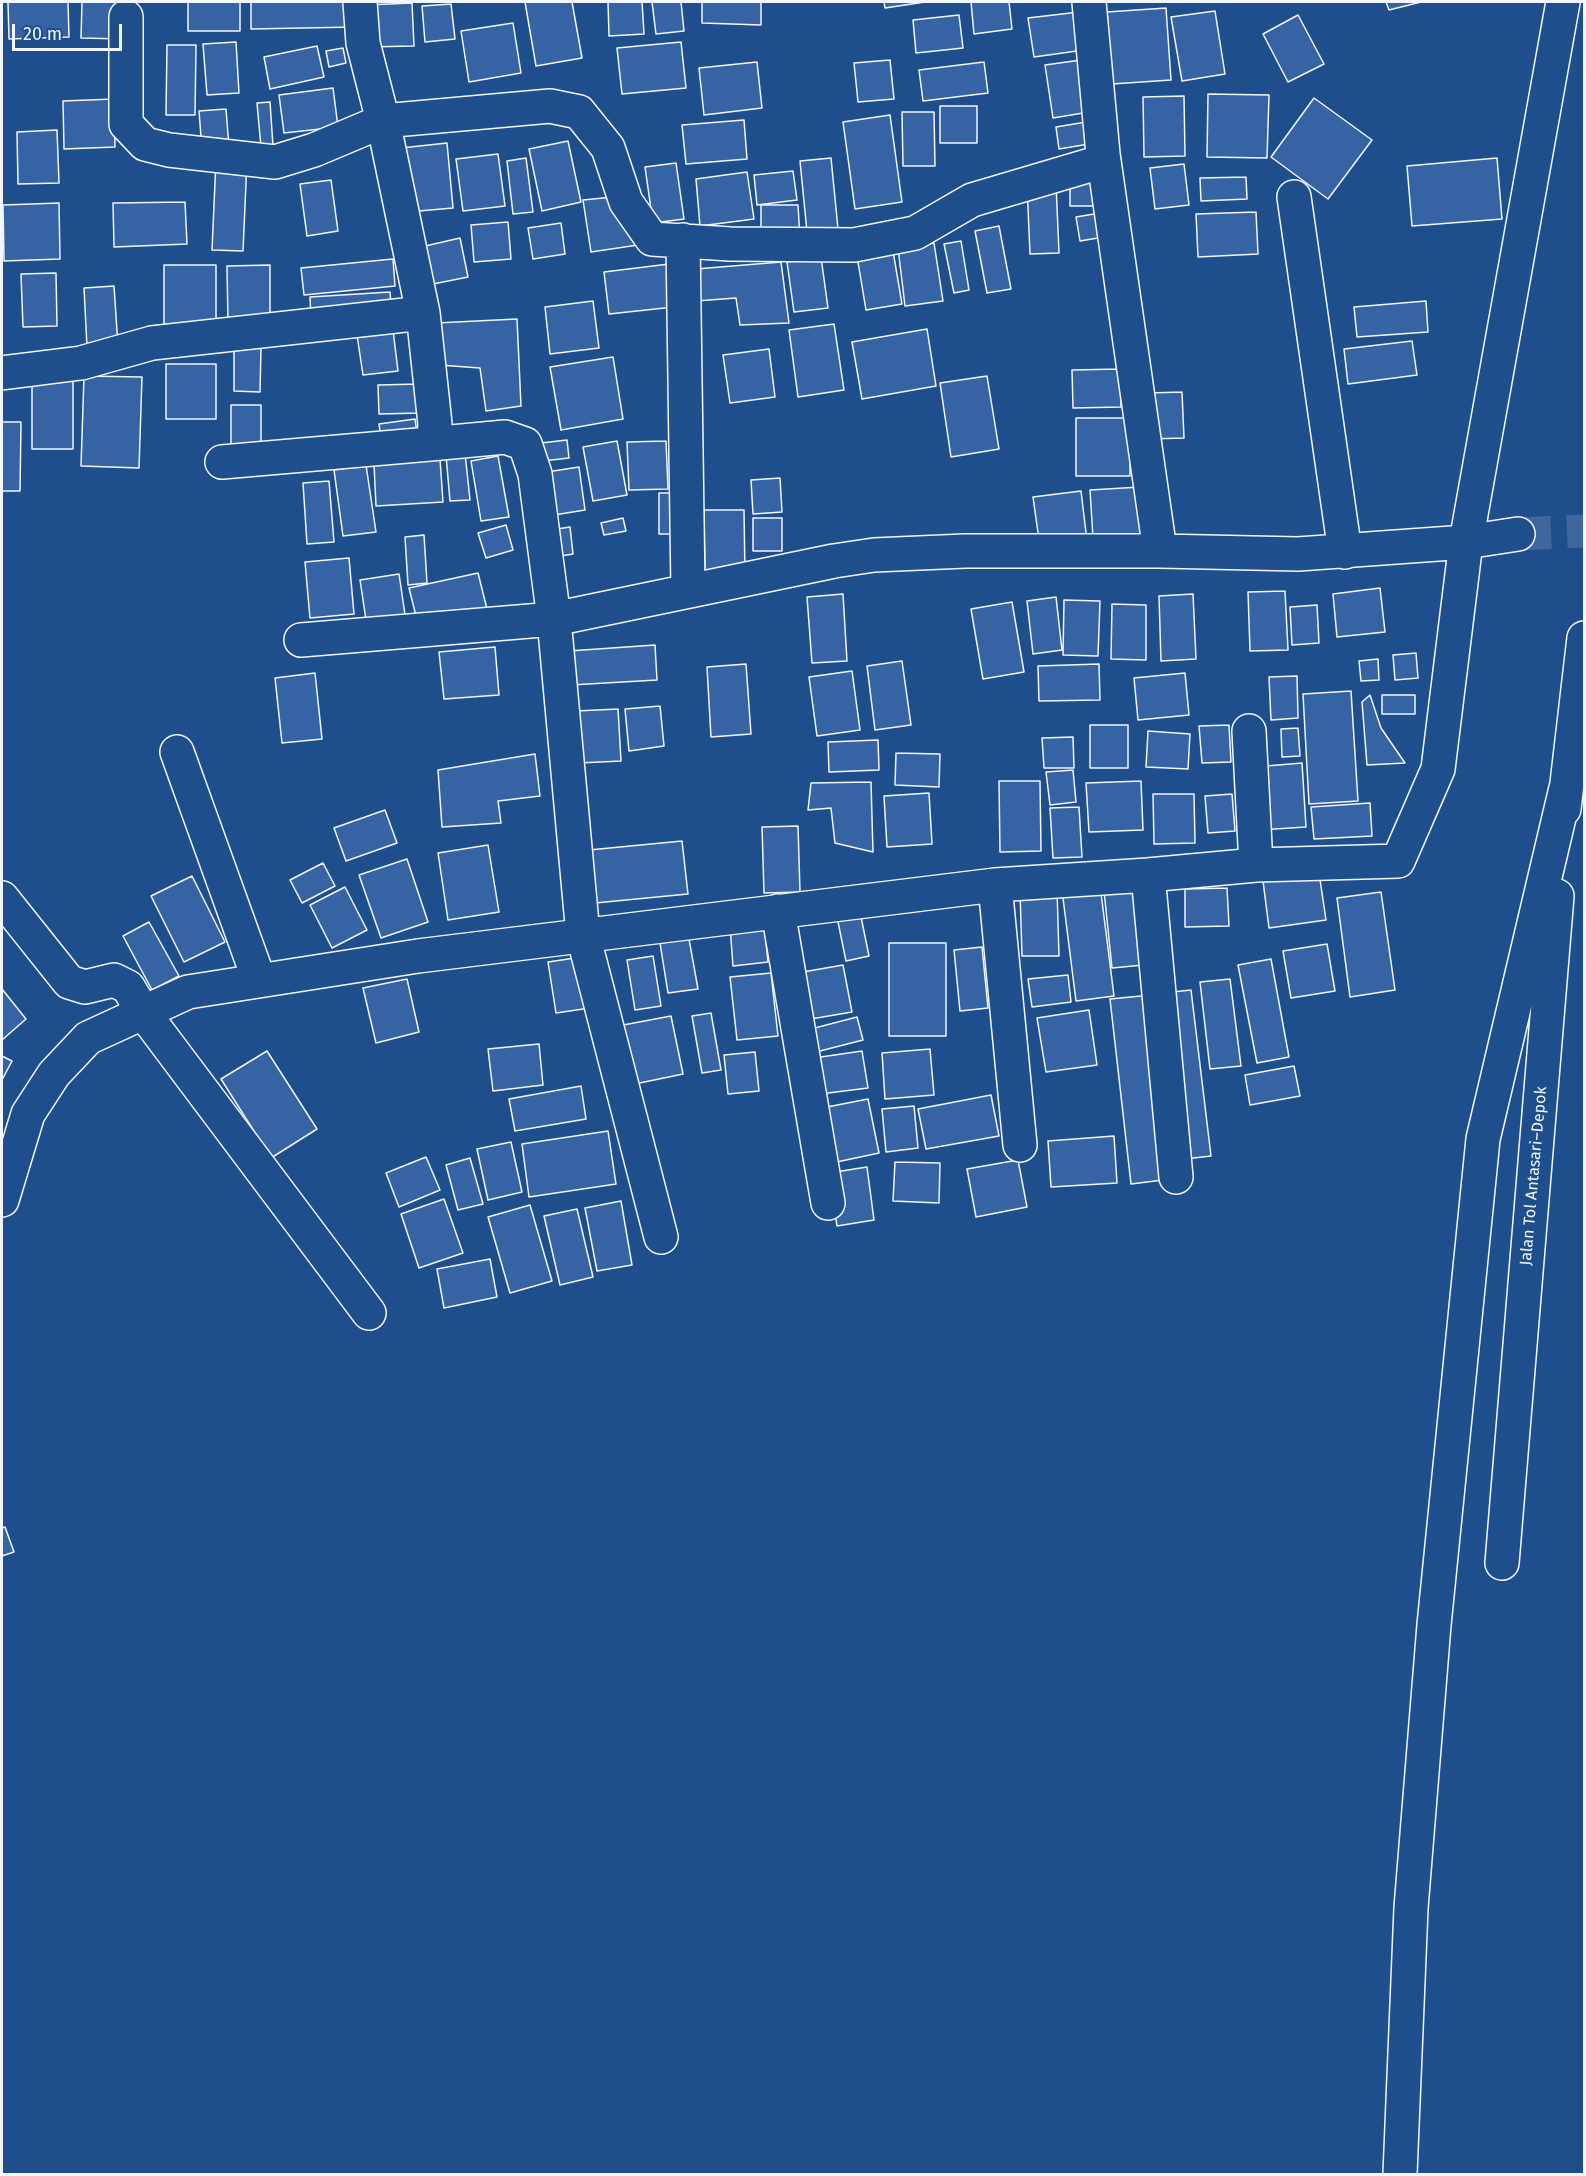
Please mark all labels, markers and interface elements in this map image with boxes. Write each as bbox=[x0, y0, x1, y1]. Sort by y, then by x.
scale bar bbox=[15, 12, 124, 50]
text: 20 m bbox=[23, 23, 62, 45]
street label: Jalan Tol Antasari–Depok bbox=[1517, 1086, 1551, 1266]

